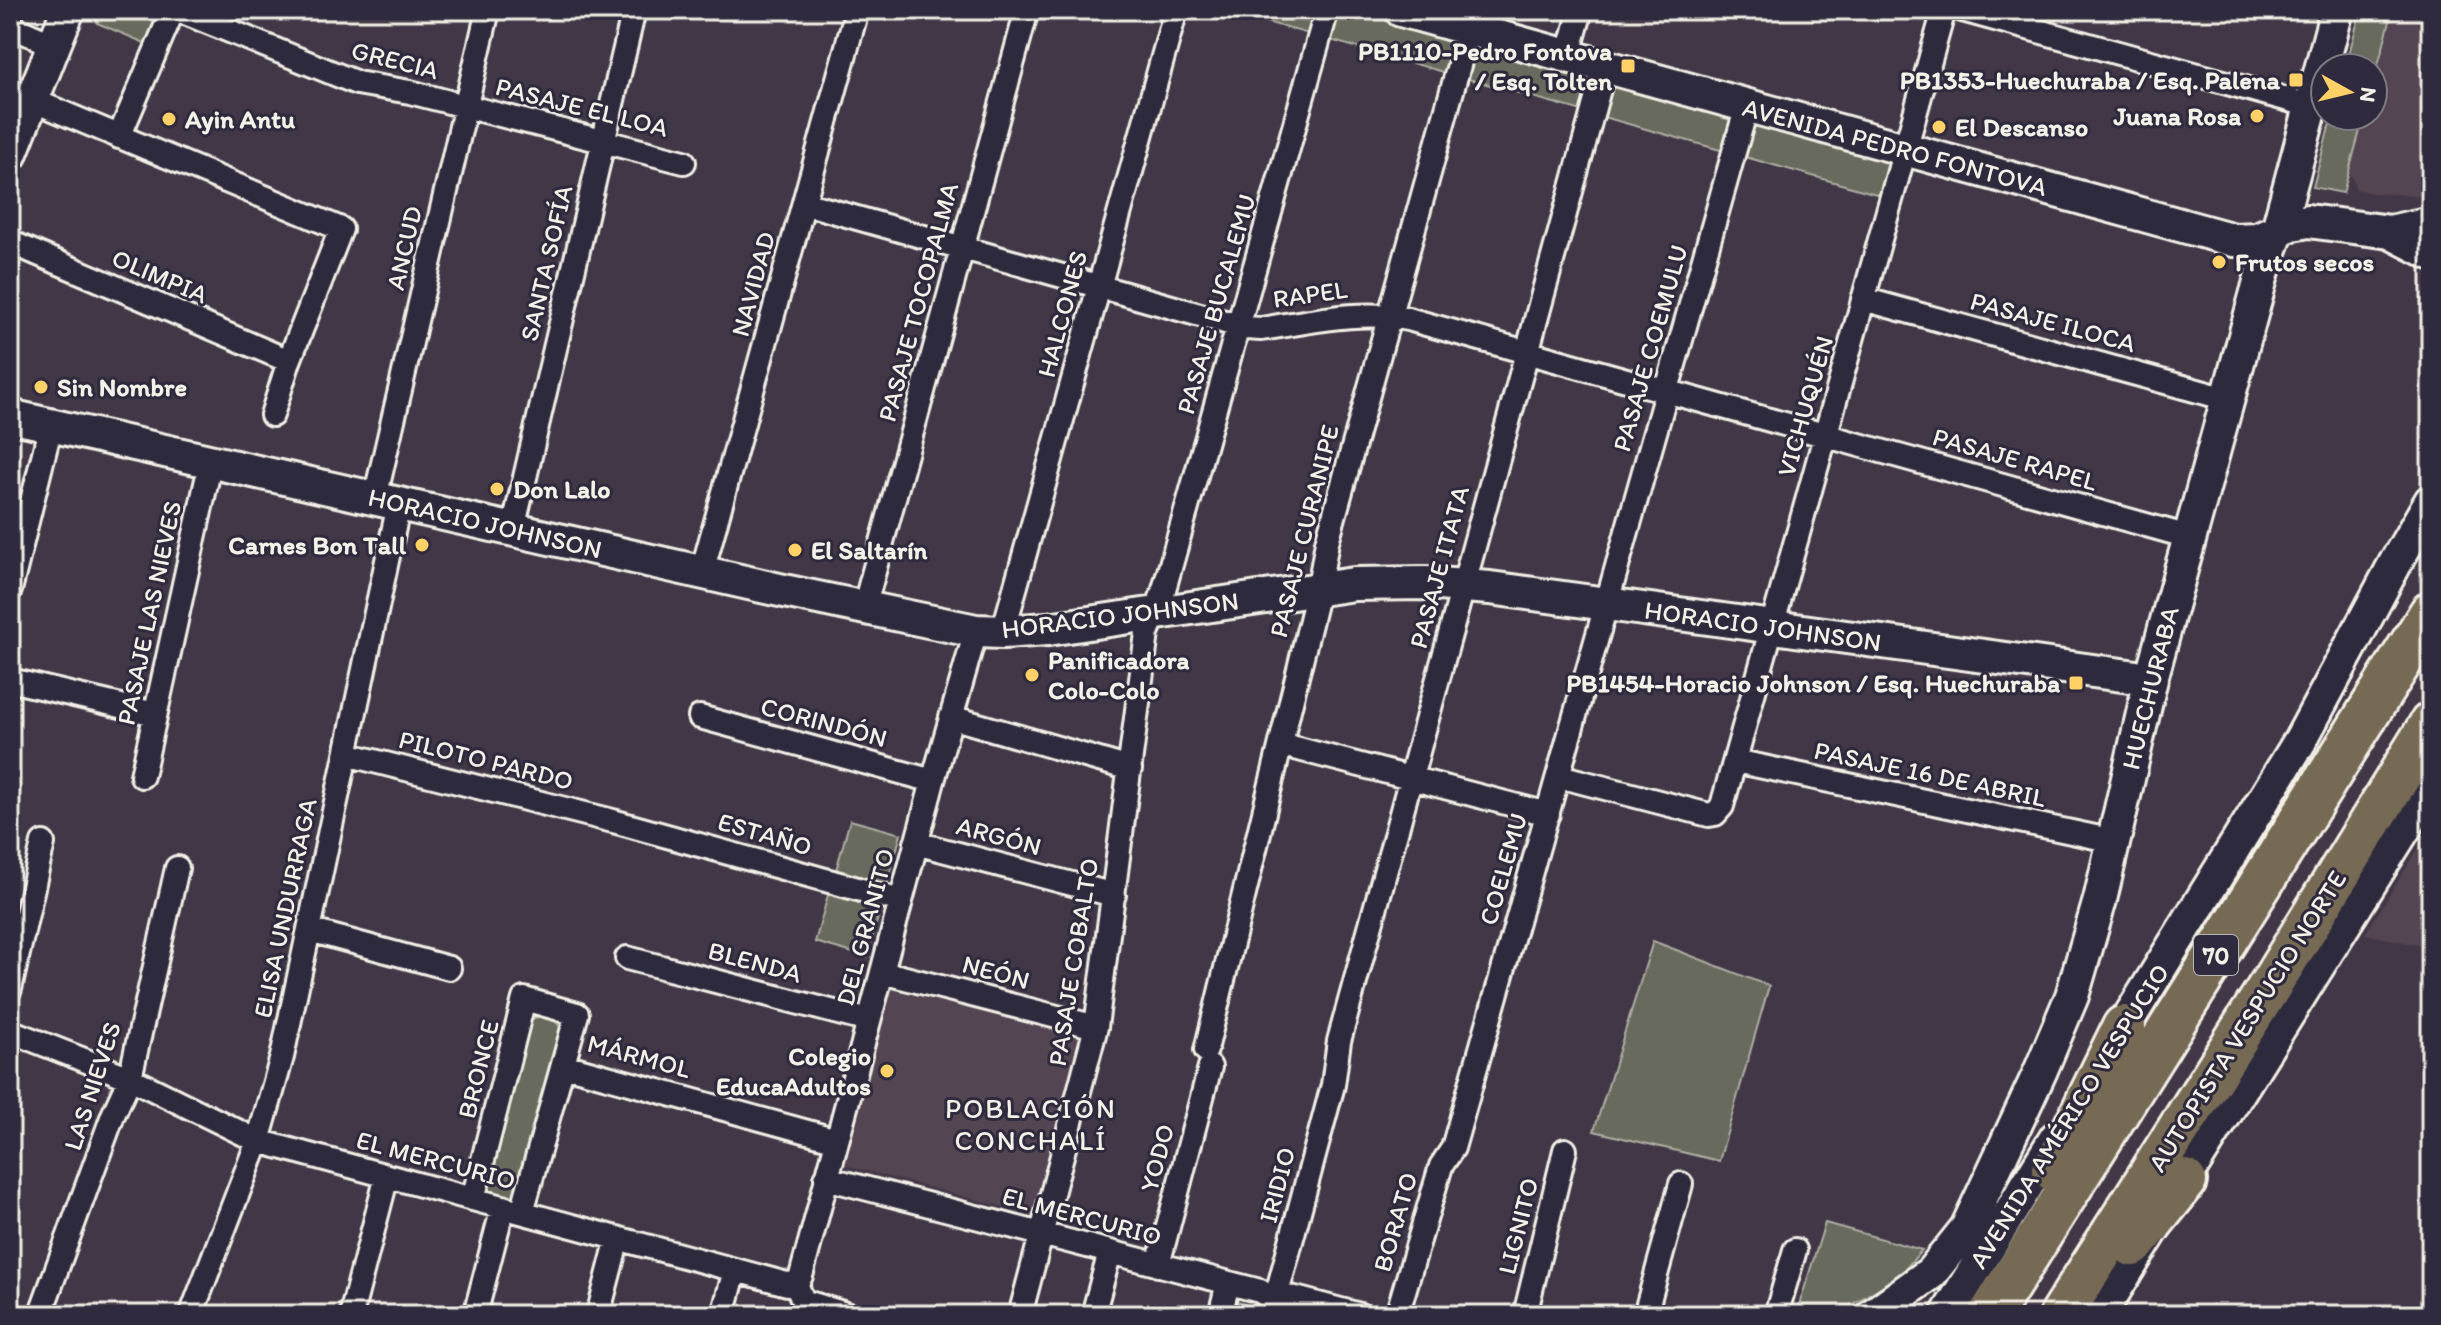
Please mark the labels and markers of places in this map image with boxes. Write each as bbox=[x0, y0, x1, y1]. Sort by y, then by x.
place label: PB1110-Pedro Fontova / Esq. Tolten bbox=[1358, 35, 1612, 97]
marker: PB1110-Pedro Fontova / Esq. Tolten bbox=[1619, 57, 1637, 75]
place label: PB1353-Huechuraba / Esq. Palena bbox=[1900, 64, 2280, 96]
marker: PB1353-Huechuraba / Esq. Palena bbox=[2287, 71, 2305, 89]
place label: Juana Rosa bbox=[2112, 100, 2241, 132]
place label: Ayin Antu bbox=[184, 103, 296, 135]
marker: Juana Rosa bbox=[2248, 107, 2266, 125]
marker: Ayin Antu bbox=[160, 110, 178, 128]
place label: El Descanso bbox=[1955, 111, 2088, 143]
marker: El Descanso bbox=[1930, 118, 1948, 136]
place label: Frutos secos bbox=[2235, 246, 2375, 278]
marker: Frutos secos bbox=[2210, 253, 2228, 271]
place label: Sin Nombre bbox=[57, 371, 187, 403]
marker: Sin Nombre bbox=[32, 378, 50, 396]
place label: Don Lalo bbox=[513, 473, 611, 505]
marker: Don Lalo bbox=[488, 480, 506, 498]
place label: Carnes Bon Tall bbox=[228, 529, 407, 561]
place label: El Saltarín bbox=[811, 534, 928, 566]
marker: Carnes Bon Tall bbox=[413, 536, 431, 554]
marker: El Saltarín bbox=[786, 541, 804, 559]
place label: Panificadora Colo-Colo bbox=[1048, 644, 1190, 706]
marker: Panificadora Colo-Colo bbox=[1023, 666, 1041, 684]
place label: PB1454-Horacio Johnson / Esq. Huechuraba bbox=[1566, 667, 2060, 699]
marker: PB1454-Horacio Johnson / Esq. Huechuraba bbox=[2067, 674, 2085, 692]
place label: Colegio EducaAdultos bbox=[716, 1040, 871, 1102]
marker: Colegio EducaAdultos bbox=[878, 1062, 896, 1080]

